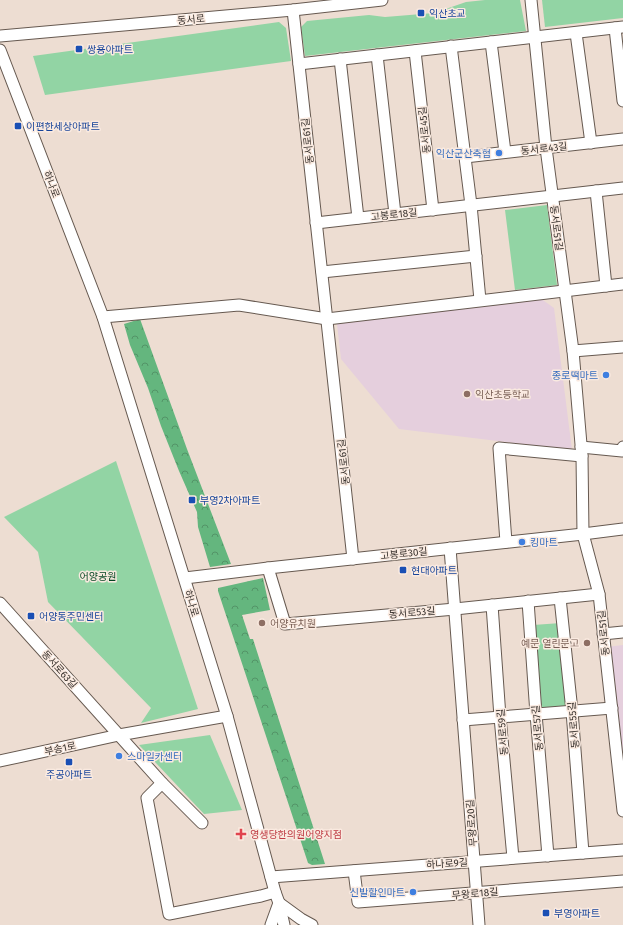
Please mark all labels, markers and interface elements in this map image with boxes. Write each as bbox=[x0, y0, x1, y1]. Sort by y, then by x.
marker: 익산초교 bbox=[416, 8, 426, 18]
place label: 익산초교 bbox=[429, 8, 466, 20]
street label: 동서로 bbox=[177, 13, 205, 27]
marker: 쌍용아파트 bbox=[74, 44, 84, 54]
place label: 쌍용아파트 bbox=[87, 44, 133, 56]
street label: 동서로45길 bbox=[417, 106, 433, 154]
street label: 동서로61길 bbox=[300, 117, 316, 164]
marker: 이편한세상아파트 bbox=[13, 121, 23, 131]
place label: 이편한세상아파트 bbox=[26, 121, 100, 133]
street label: 동서로43길 bbox=[520, 141, 568, 157]
place label: 익산군산축협 bbox=[436, 148, 491, 160]
marker: 익산군산축협 bbox=[494, 148, 504, 158]
street label: 하나로 bbox=[41, 169, 62, 199]
street label: 동서로51길 bbox=[547, 205, 565, 252]
street label: 고봉로18길 bbox=[370, 207, 418, 223]
place label: 종로떡마트 bbox=[552, 370, 598, 382]
marker: 종로떡마트 bbox=[601, 370, 611, 380]
marker: 익산초등학교 bbox=[462, 389, 472, 399]
place label: 익산초등학교 bbox=[475, 389, 530, 401]
street label: 동서로61길 bbox=[336, 438, 352, 485]
marker: 부영2차아파트 bbox=[187, 495, 197, 505]
place label: 부영2차아파트 bbox=[200, 495, 260, 507]
marker: 킹마트 bbox=[517, 537, 527, 547]
place label: 킹마트 bbox=[530, 537, 558, 549]
street label: 고봉로30길 bbox=[380, 546, 428, 562]
marker: 현대아파트 bbox=[398, 565, 408, 575]
place label: 현대아파트 bbox=[411, 565, 457, 577]
park label: 어양공원 bbox=[80, 571, 116, 583]
street label: 하나로 bbox=[181, 588, 201, 618]
street label: 동서로53길 bbox=[388, 605, 436, 621]
street label: 동서로51길 bbox=[596, 610, 612, 656]
marker: 어양동주민센터 bbox=[26, 611, 36, 621]
place label: 어양동주민센터 bbox=[39, 611, 103, 623]
marker: 어양유치원 bbox=[257, 618, 267, 628]
place label: 어양유치원 bbox=[270, 618, 316, 630]
place label: 예문 열린문고 bbox=[521, 638, 579, 650]
marker: 예문 열린문고 bbox=[582, 638, 592, 648]
street label: 동서로63길 bbox=[39, 648, 79, 691]
street label: 동서로55길 bbox=[566, 701, 582, 749]
street label: 동서로57길 bbox=[530, 704, 546, 751]
street label: 동서로59길 bbox=[495, 708, 511, 756]
street label: 부송1로 bbox=[43, 740, 77, 758]
marker: 스마일카센터 bbox=[114, 751, 124, 761]
place label: 스마일카센터 bbox=[127, 751, 182, 763]
marker: 주공아파트 bbox=[64, 757, 74, 767]
place label: 주공아파트 bbox=[46, 769, 92, 781]
street label: 무왕로20길 bbox=[464, 799, 480, 847]
marker: 영생당한의원어양지점 bbox=[235, 828, 247, 840]
place label: 영생당한의원어양지점 bbox=[250, 829, 342, 841]
street label: 하나로9길 bbox=[426, 857, 468, 871]
street label: 무왕로18길 bbox=[451, 886, 499, 902]
place label: 신발할인마트 bbox=[350, 887, 405, 899]
marker: 신발할인마트 bbox=[408, 887, 418, 897]
marker: 부영아파트 bbox=[541, 908, 551, 918]
place label: 부영아파트 bbox=[554, 908, 600, 920]

